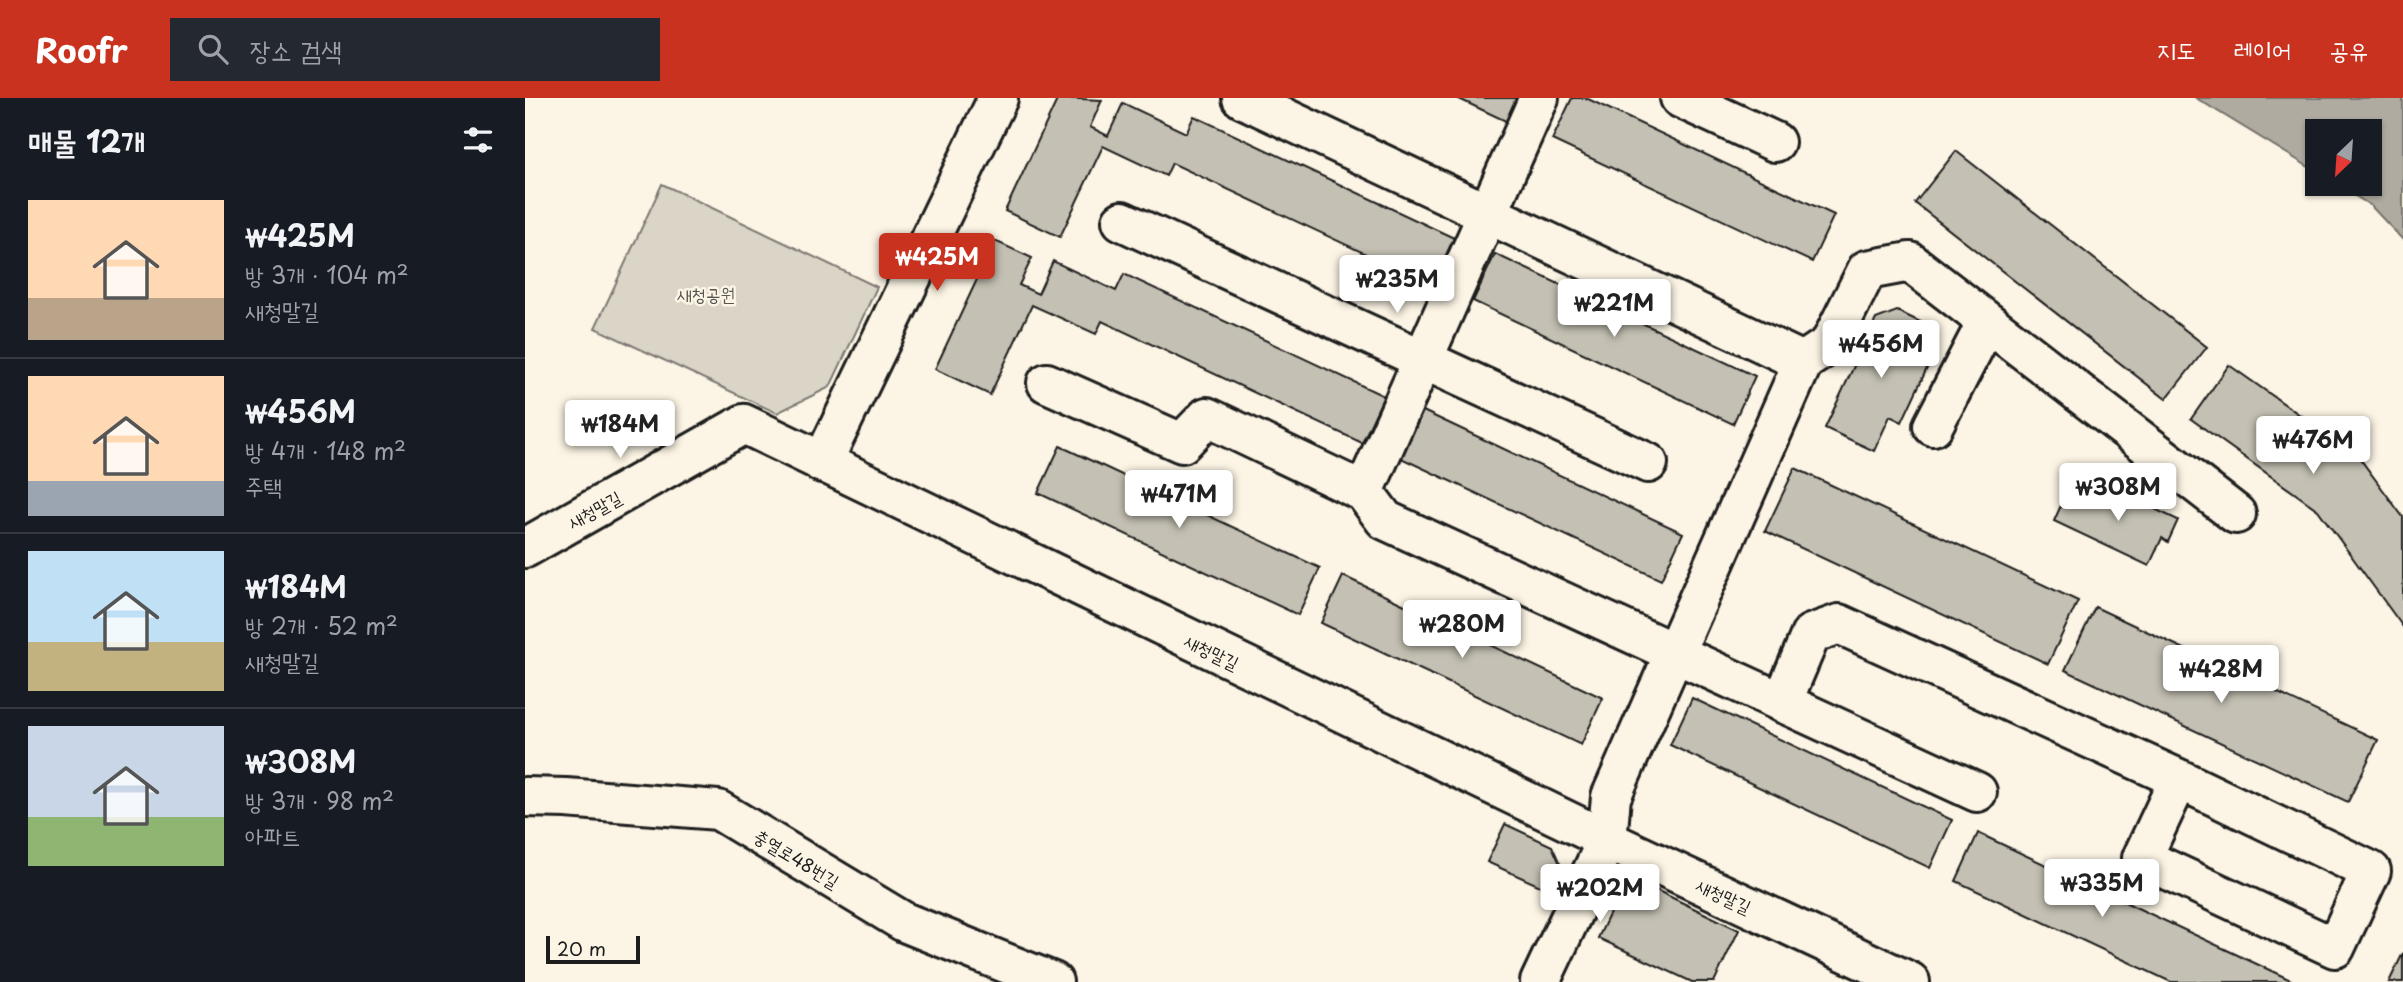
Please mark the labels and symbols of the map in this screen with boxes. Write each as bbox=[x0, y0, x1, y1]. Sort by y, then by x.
north arrow bbox=[2305, 119, 2382, 196]
pin: ₩425M bbox=[888, 234, 986, 293]
pin: ₩235M bbox=[1348, 256, 1446, 315]
park label: 새청공원 bbox=[677, 280, 735, 307]
pin: ₩221M bbox=[1565, 280, 1663, 339]
pin: ₩456M bbox=[1832, 320, 1930, 380]
pin: ₩184M bbox=[571, 400, 669, 460]
pin: ₩476M bbox=[2264, 416, 2362, 476]
pin: ₩308M bbox=[2069, 464, 2167, 523]
pin: ₩471M bbox=[1130, 470, 1228, 530]
street label: 새청말길 bbox=[562, 483, 626, 535]
pin: ₩280M bbox=[1413, 601, 1511, 660]
street label: 새청말길 bbox=[1180, 626, 1244, 676]
pin: ₩428M bbox=[2172, 646, 2270, 705]
street label: 충열로48번길 bbox=[749, 822, 845, 894]
pin: ₩335M bbox=[2053, 860, 2151, 919]
pin: ₩202M bbox=[1551, 864, 1649, 924]
street label: 새청말길 bbox=[1692, 871, 1756, 920]
scale bar bbox=[546, 933, 641, 965]

